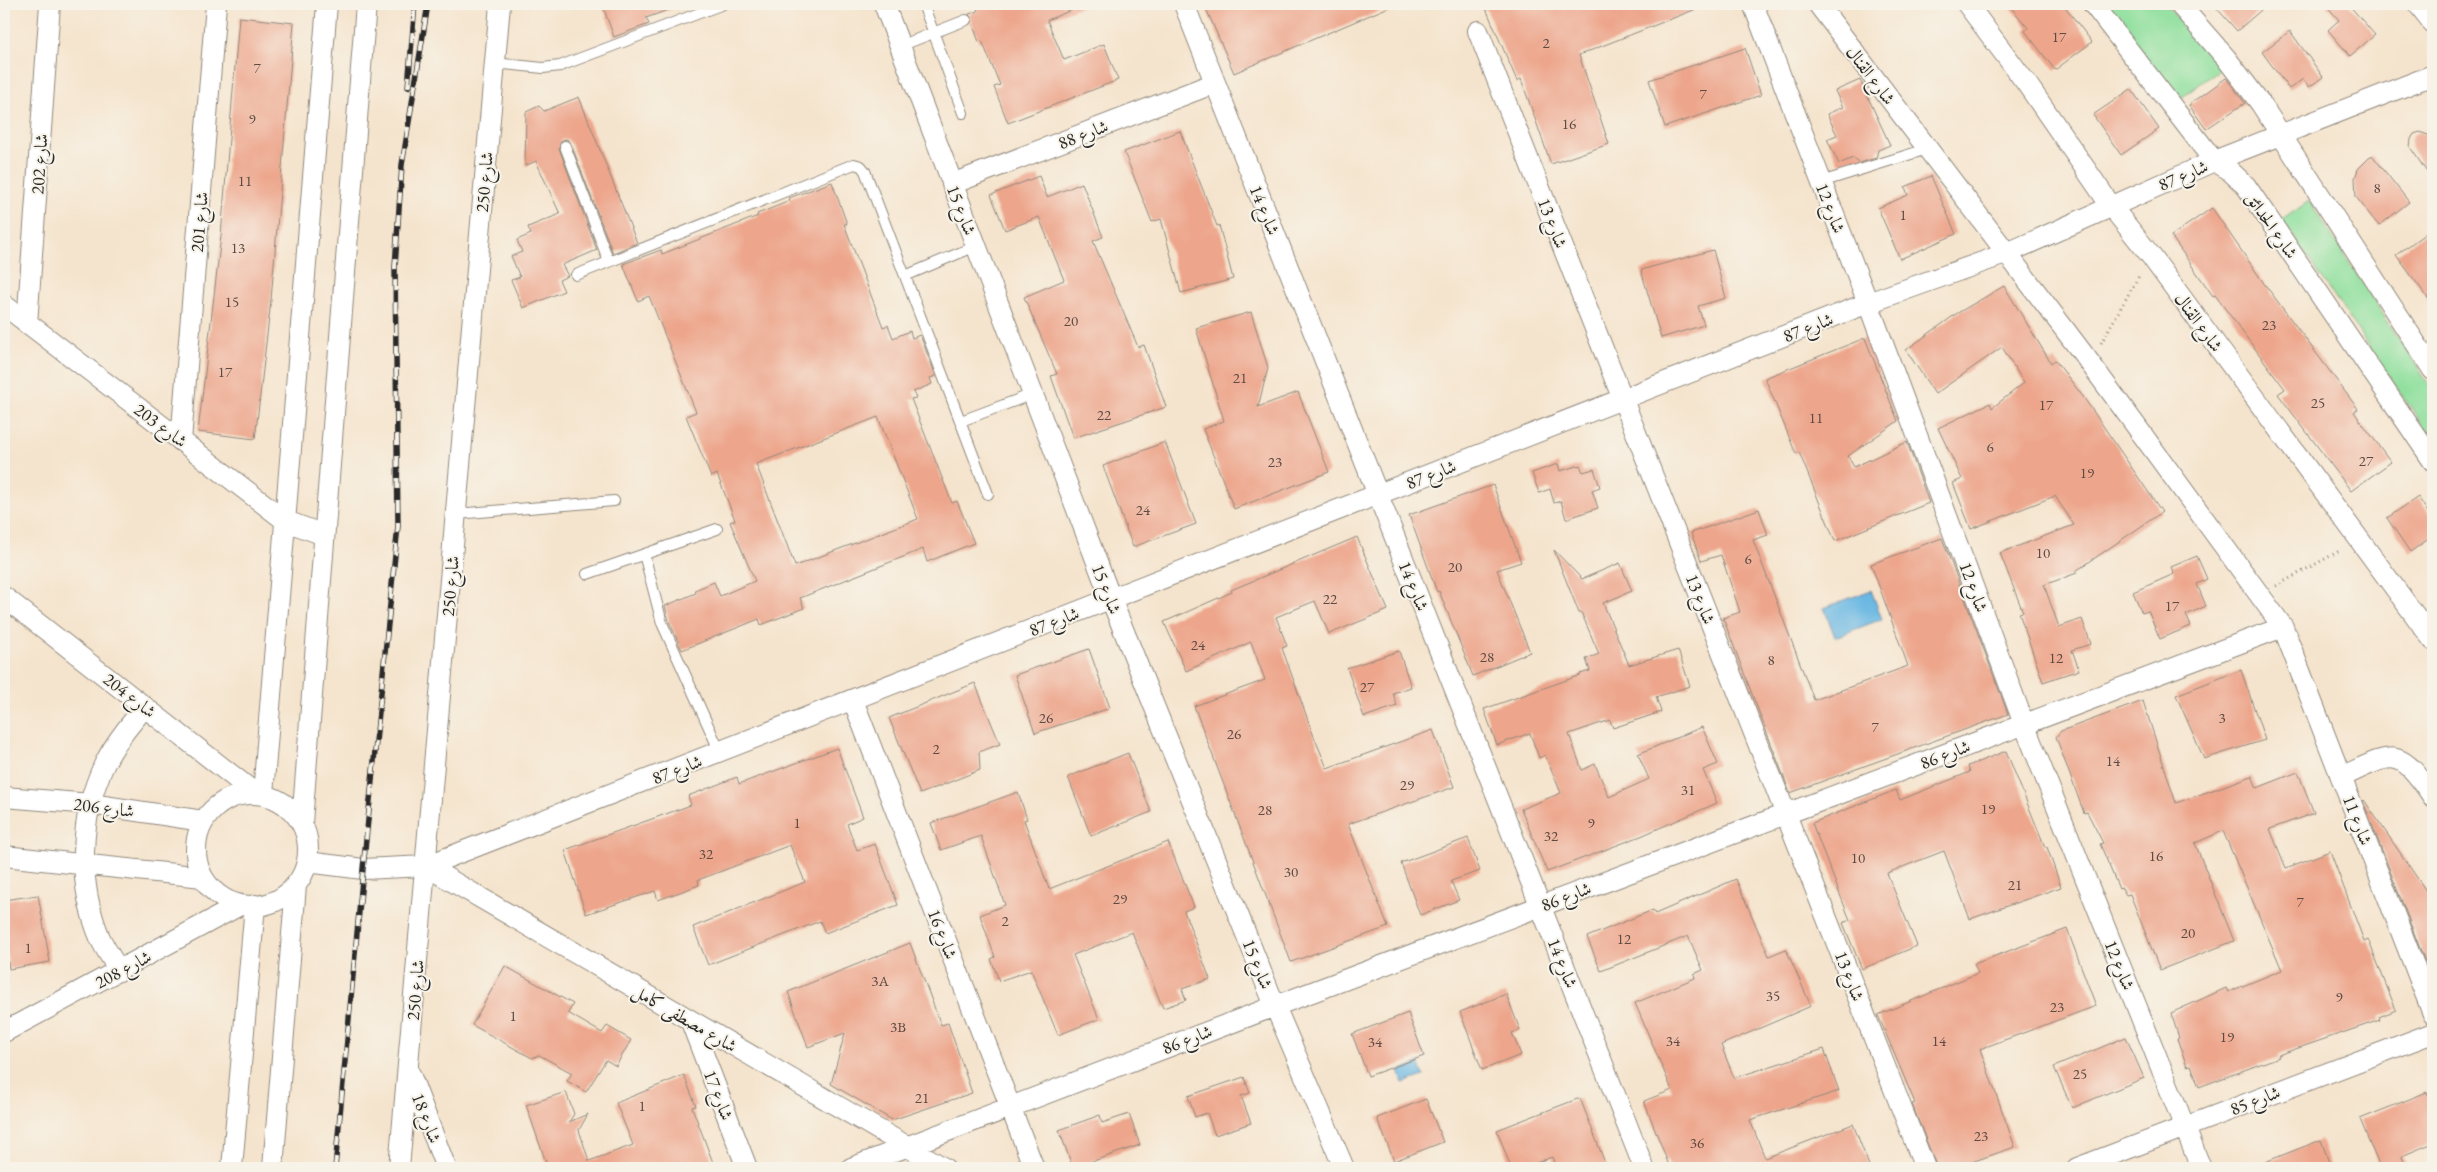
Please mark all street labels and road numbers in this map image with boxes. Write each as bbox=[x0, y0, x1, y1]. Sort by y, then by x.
street label: شارع القنال bbox=[1838, 41, 1901, 112]
street label: شارع 88 bbox=[1055, 114, 1113, 158]
street label: شارع 202 bbox=[25, 133, 57, 195]
street label: شارع 250 bbox=[470, 151, 502, 214]
street label: شارع 87 bbox=[2155, 154, 2213, 199]
street label: شارع 12 bbox=[1807, 180, 1851, 238]
street label: شارع 15 bbox=[938, 182, 982, 240]
street label: شارع 14 bbox=[1241, 182, 1285, 240]
street label: شارع الحدائق bbox=[2237, 187, 2303, 265]
street label: شارع 201 bbox=[185, 191, 217, 254]
street label: شارع 13 bbox=[1529, 195, 1573, 253]
street label: شارع القنال bbox=[2166, 288, 2228, 359]
street label: شارع 87 bbox=[1780, 307, 1838, 351]
street label: شارع 203 bbox=[127, 398, 192, 456]
street label: شارع 87 bbox=[1403, 454, 1461, 498]
street label: شارع 250 bbox=[436, 555, 468, 618]
street label: شارع 14 bbox=[1390, 558, 1434, 616]
street label: شارع 12 bbox=[1951, 559, 1994, 617]
street label: شارع 15 bbox=[1083, 561, 1127, 619]
street label: شارع 13 bbox=[1677, 571, 1721, 629]
street label: شارع 87 bbox=[1026, 601, 1084, 645]
street label: شارع 204 bbox=[97, 667, 161, 726]
street label: شارع 86 bbox=[1917, 734, 1975, 778]
street label: شارع 87 bbox=[649, 749, 707, 793]
street label: شارع 206 bbox=[72, 792, 136, 826]
street label: شارع 11 bbox=[2334, 792, 2378, 850]
street label: شارع 86 bbox=[1538, 876, 1596, 920]
street label: شارع 16 bbox=[919, 906, 963, 964]
street label: شارع 14 bbox=[1539, 935, 1583, 993]
street label: شارع 15 bbox=[1234, 936, 1278, 994]
street label: شارع 12 bbox=[2096, 937, 2140, 995]
street label: شارع 208 bbox=[91, 945, 157, 997]
street label: شارع 13 bbox=[1826, 948, 1870, 1006]
street label: شارع 250 bbox=[401, 959, 433, 1022]
street label: شارع مصطفى كامل bbox=[627, 979, 741, 1061]
street label: شارع 86 bbox=[1159, 1019, 1217, 1063]
street label: شارع 17 bbox=[695, 1067, 739, 1125]
street label: شارع 85 bbox=[2227, 1080, 2285, 1124]
street label: شارع 18 bbox=[403, 1090, 447, 1148]

